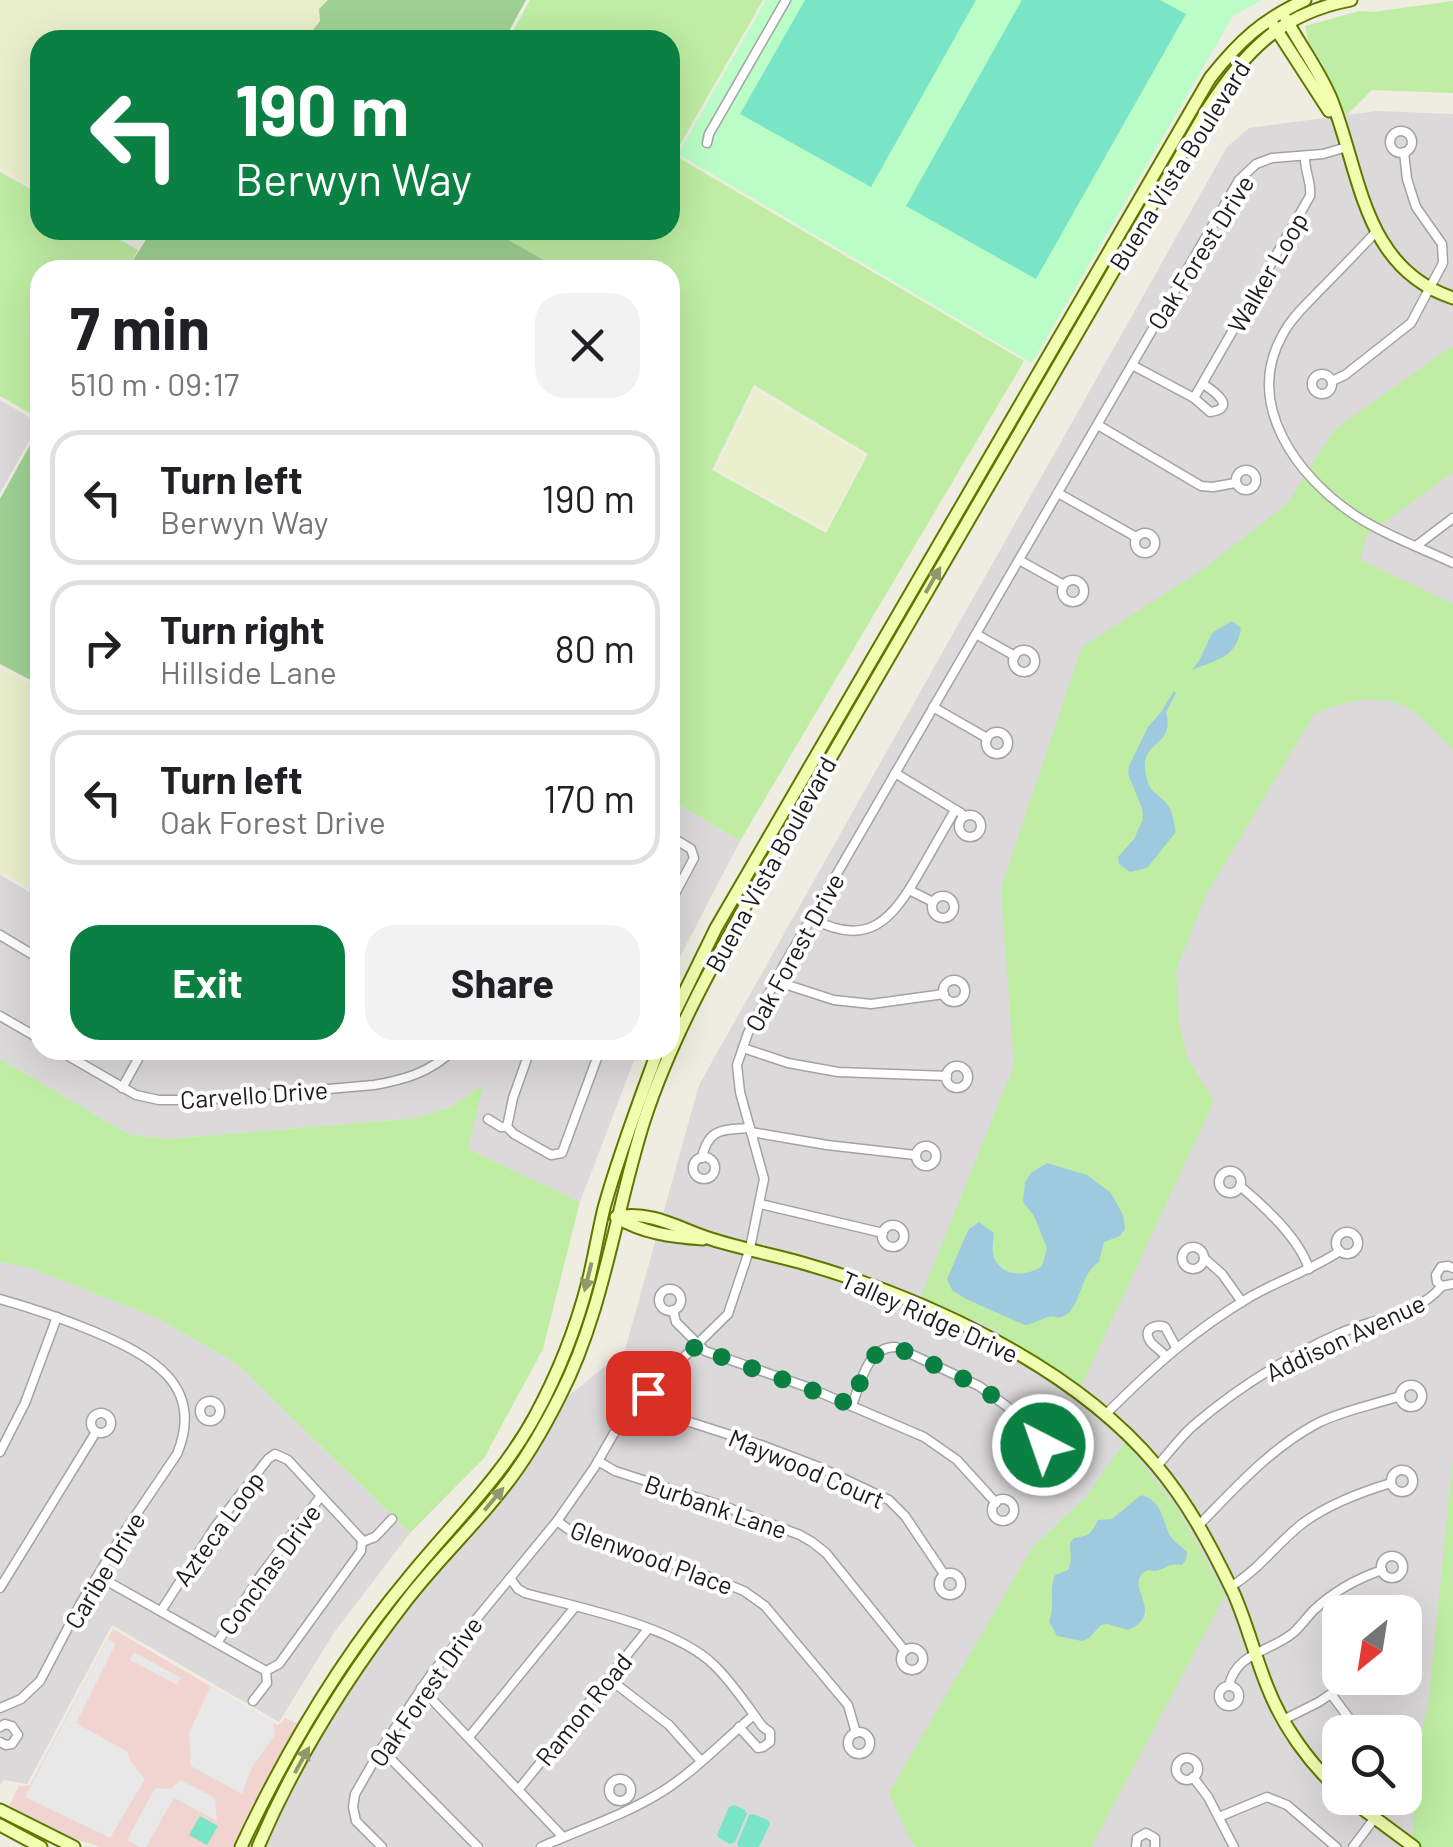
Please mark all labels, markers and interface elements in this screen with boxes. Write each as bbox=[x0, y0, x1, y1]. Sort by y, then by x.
street label: Buena Vista Boulevard bbox=[1102, 55, 1256, 275]
text: 190 m bbox=[235, 66, 409, 150]
icon: left bbox=[70, 70, 200, 200]
text: Berwyn Way bbox=[235, 151, 472, 205]
street label: Oak Forest Drive bbox=[1141, 169, 1259, 335]
street label: Walker Loop bbox=[1221, 206, 1313, 338]
text: 7 min bbox=[70, 290, 210, 362]
button: close bbox=[535, 293, 640, 398]
text: 510 m · 09:17 bbox=[70, 364, 239, 402]
text: Turn left bbox=[160, 456, 303, 502]
icon: left bbox=[75, 470, 130, 525]
text: 190 m bbox=[541, 475, 635, 521]
text: Berwyn Way bbox=[160, 502, 329, 540]
one-way arrow bbox=[924, 566, 941, 594]
text: Turn right bbox=[160, 606, 325, 652]
icon: right bbox=[75, 620, 130, 675]
text: 80 m bbox=[555, 625, 635, 671]
text: Hillside Lane bbox=[160, 652, 337, 690]
street label: Buena Vista Boulevard bbox=[698, 751, 842, 977]
text: Turn left bbox=[160, 756, 303, 802]
icon: left bbox=[75, 770, 130, 825]
text: 170 m bbox=[543, 775, 635, 821]
text: Oak Forest Drive bbox=[160, 802, 386, 840]
street label: Oak Forest Drive bbox=[738, 868, 850, 1036]
button: Exit bbox=[70, 925, 345, 1040]
button: Share bbox=[365, 925, 640, 1040]
street label: Carvello Drive bbox=[179, 1074, 329, 1114]
one-way arrow bbox=[580, 1262, 595, 1293]
street label: Talley Ridge Drive bbox=[837, 1264, 1023, 1368]
street label: Addison Avenue bbox=[1261, 1287, 1429, 1387]
pin bbox=[606, 1351, 691, 1436]
icon: arrive bbox=[621, 1366, 676, 1421]
position arrow bbox=[991, 1393, 1095, 1497]
street label: Maywood Court bbox=[725, 1422, 889, 1514]
street label: Azteca Loop bbox=[166, 1465, 270, 1591]
street label: Burbank Lane bbox=[641, 1468, 791, 1544]
one-way arrow bbox=[483, 1487, 504, 1512]
street label: Conchas Drive bbox=[212, 1498, 326, 1640]
street label: Caribe Drive bbox=[57, 1506, 151, 1634]
street label: Glenwood Place bbox=[567, 1514, 737, 1600]
north arrow bbox=[1322, 1595, 1422, 1695]
map controls bbox=[1322, 1595, 1422, 1815]
street label: Oak Forest Drive bbox=[362, 1610, 488, 1772]
street label: Ramon Road bbox=[529, 1647, 637, 1771]
button: search bbox=[1322, 1715, 1422, 1815]
one-way arrow bbox=[294, 1746, 311, 1775]

